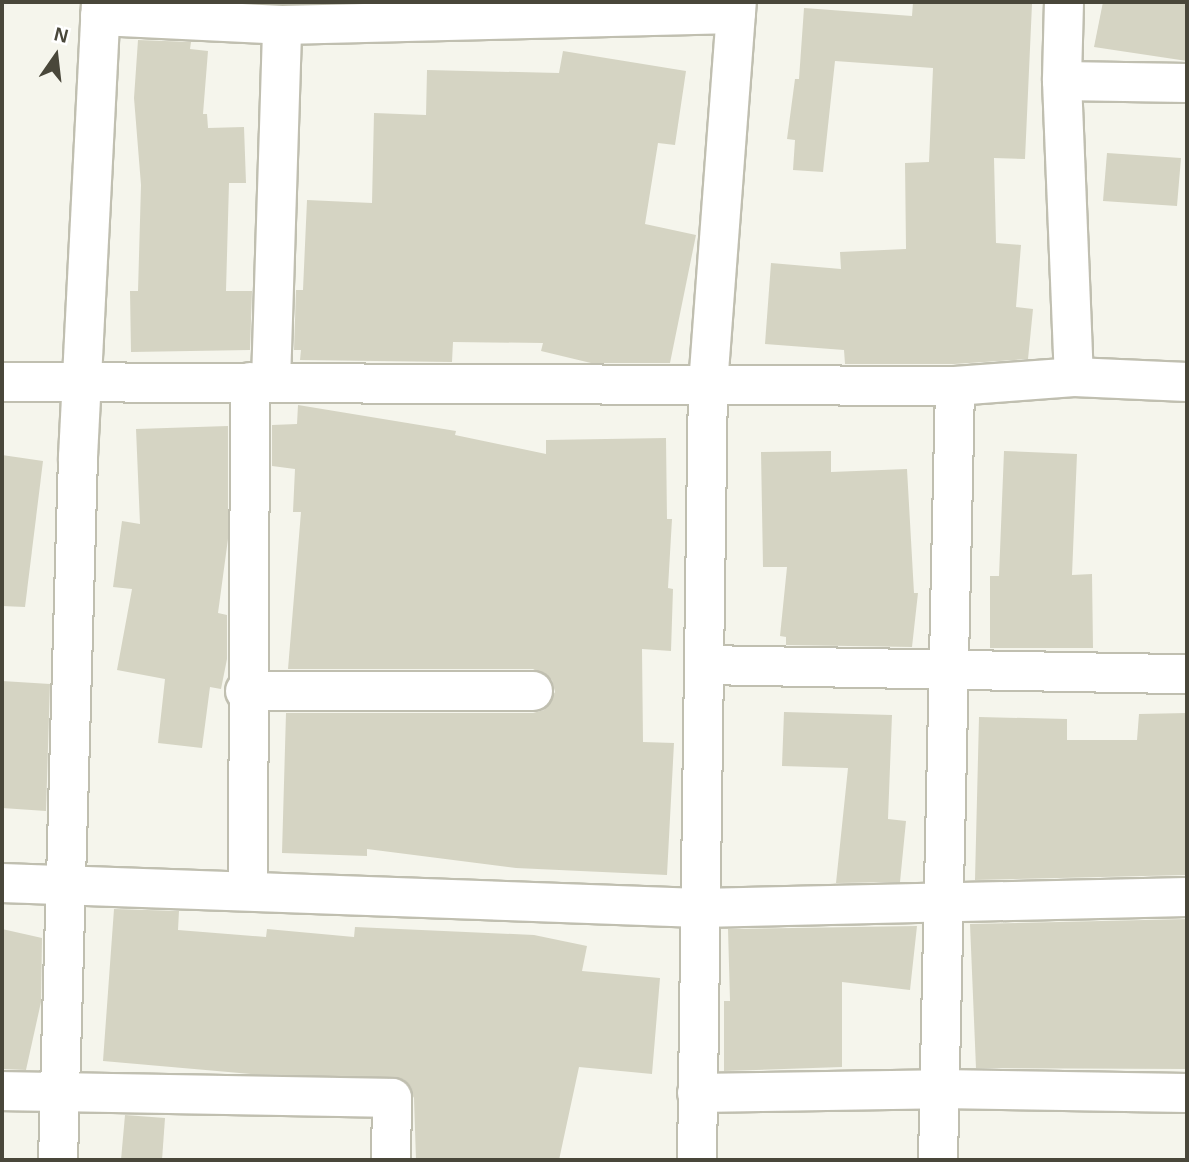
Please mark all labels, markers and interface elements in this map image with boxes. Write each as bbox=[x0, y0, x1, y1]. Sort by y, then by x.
north arrow bbox=[21, 21, 91, 91]
text: N bbox=[52, 23, 70, 47]

